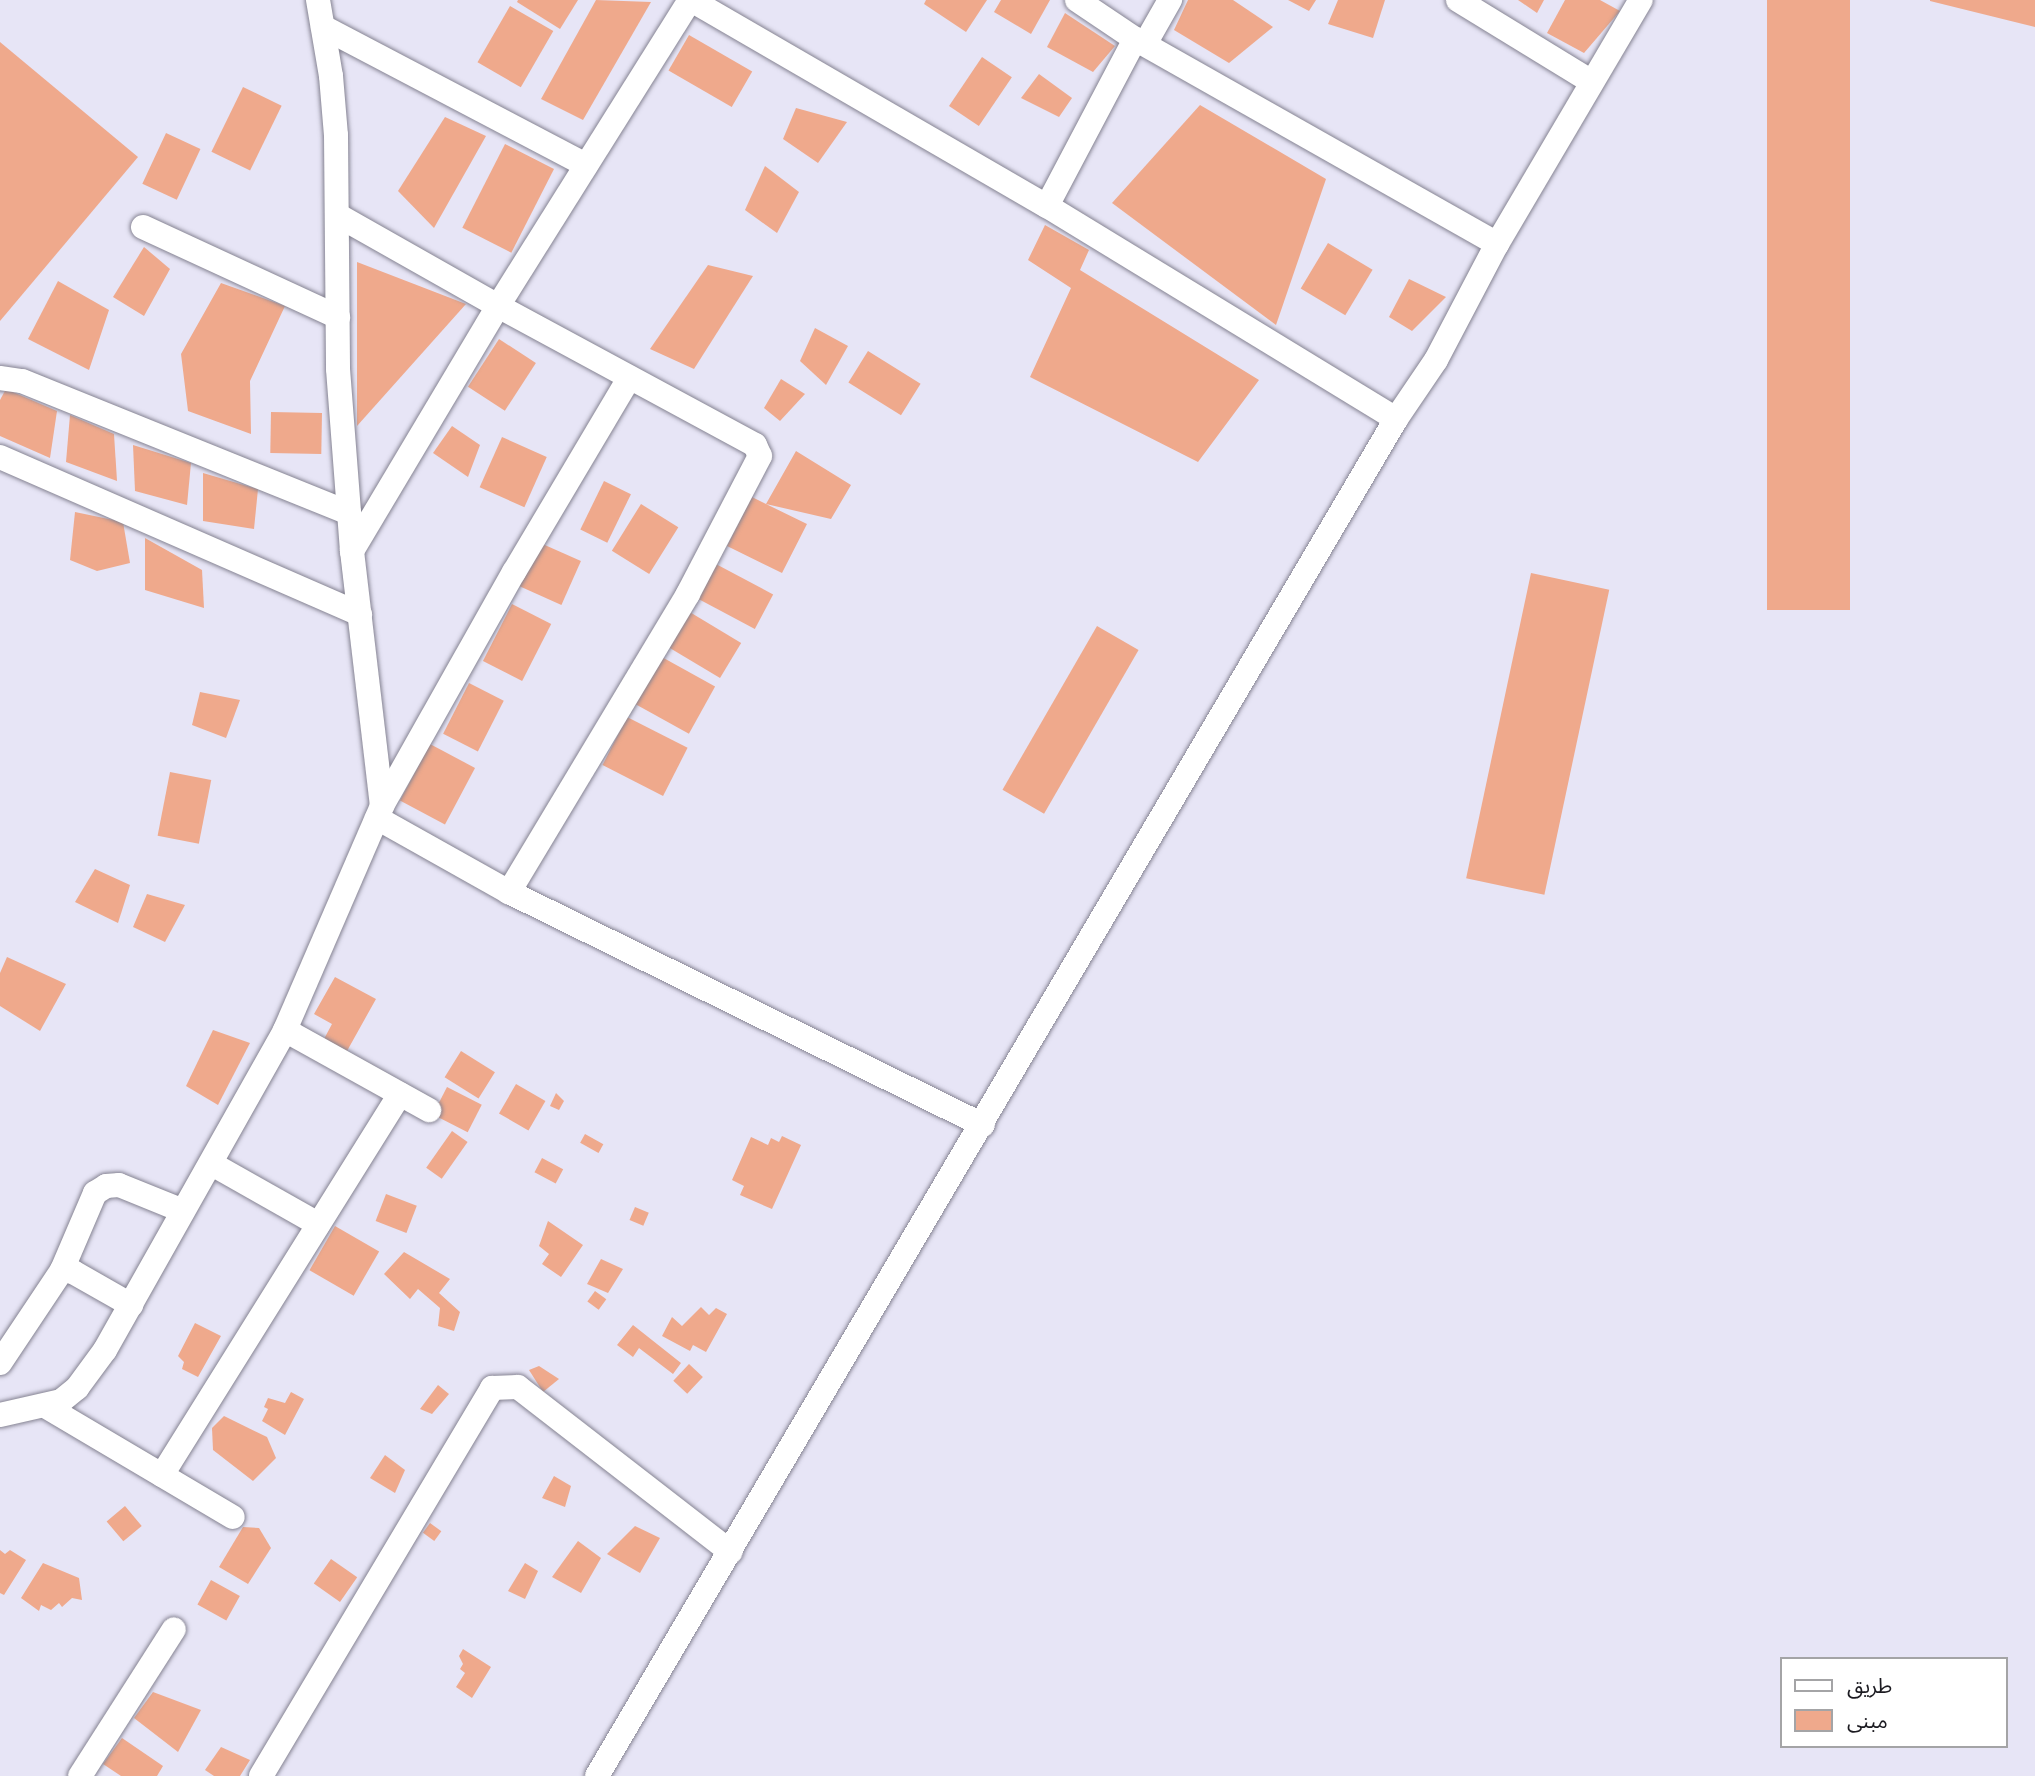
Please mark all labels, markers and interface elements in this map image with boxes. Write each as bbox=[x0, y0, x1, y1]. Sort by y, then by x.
legend bbox=[1780, 1657, 2007, 1748]
text: طريق bbox=[1847, 1671, 1892, 1699]
text: مبنى bbox=[1847, 1706, 1888, 1734]

